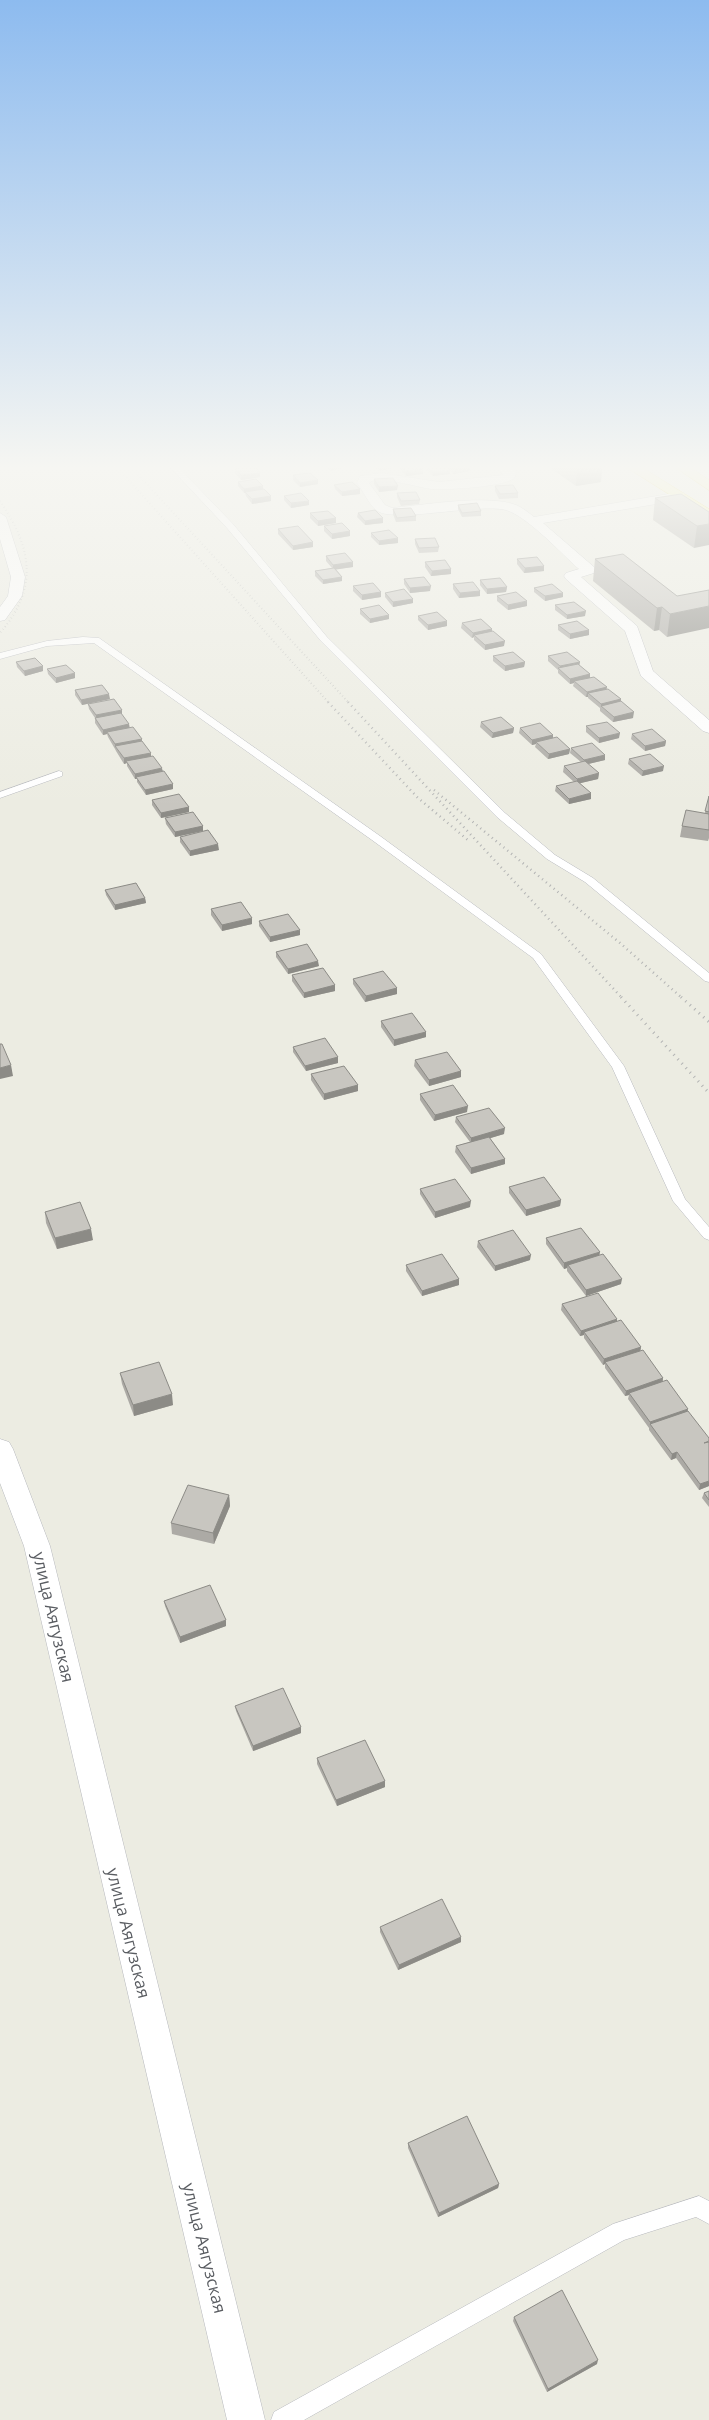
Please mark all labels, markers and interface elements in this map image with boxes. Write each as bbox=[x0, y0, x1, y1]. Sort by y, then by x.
street label: улица Аягузская bbox=[28, 1549, 80, 1685]
street label: улица Аягузская bbox=[102, 1865, 156, 2001]
street label: улица Аягузская bbox=[178, 2180, 232, 2316]

